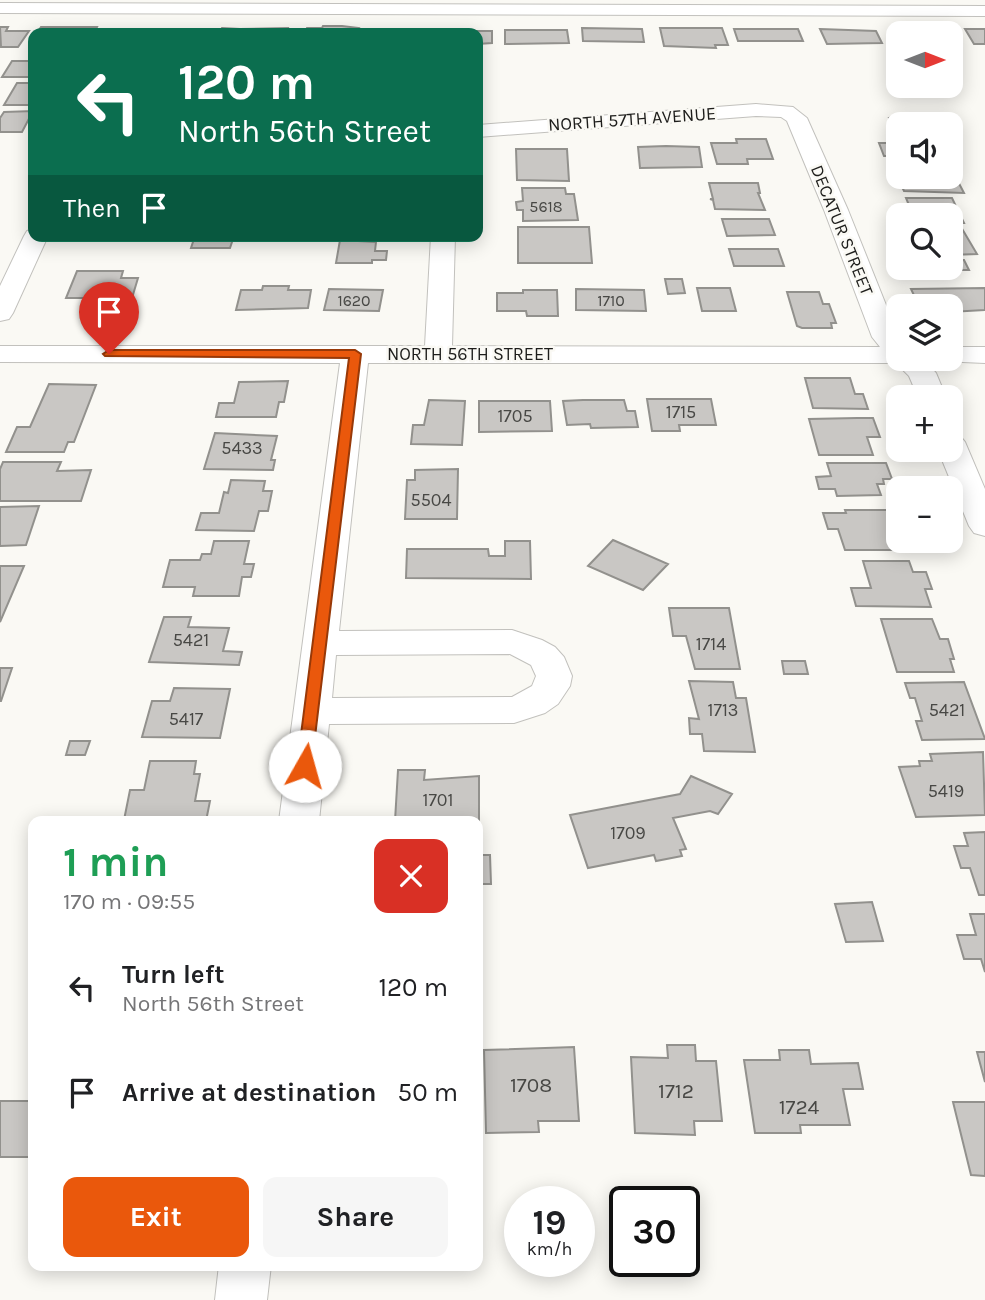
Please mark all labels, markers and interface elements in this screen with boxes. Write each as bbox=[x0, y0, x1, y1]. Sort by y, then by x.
north arrow bbox=[886, 21, 962, 98]
map controls bbox=[886, 21, 963, 553]
text: 120 m bbox=[178, 54, 315, 111]
icon: left bbox=[63, 56, 154, 147]
street label: NORTH 57TH AVENUE bbox=[547, 102, 717, 136]
button: sound bbox=[886, 112, 963, 189]
text: North 56th Street bbox=[178, 113, 431, 150]
street label: DECATUR STREET bbox=[806, 162, 878, 298]
icon: arrive bbox=[135, 189, 173, 227]
text: Then bbox=[63, 193, 121, 224]
house number: 5618 bbox=[529, 197, 563, 216]
button: search bbox=[886, 203, 963, 280]
pin bbox=[79, 282, 139, 354]
house number: 1620 bbox=[337, 291, 371, 310]
house number: 1710 bbox=[597, 291, 625, 310]
icon: arrive bbox=[90, 293, 128, 331]
button: layers bbox=[886, 294, 963, 371]
street label: NORTH 56TH STREET bbox=[387, 343, 553, 365]
button: + bbox=[886, 385, 963, 462]
house number: 1715 bbox=[666, 401, 696, 423]
house number: 1705 bbox=[497, 405, 533, 427]
house number: 5433 bbox=[221, 437, 263, 459]
button: − bbox=[886, 476, 963, 553]
house number: 5504 bbox=[410, 489, 452, 511]
house number: 5421 bbox=[173, 629, 209, 651]
house number: 1714 bbox=[696, 633, 726, 655]
house number: 1713 bbox=[708, 699, 738, 721]
house number: 5421 bbox=[929, 699, 965, 721]
house number: 5417 bbox=[169, 708, 204, 730]
position arrow bbox=[268, 729, 342, 803]
house number: 5419 bbox=[928, 780, 964, 802]
house number: 1701 bbox=[422, 789, 454, 811]
house number: 1709 bbox=[610, 822, 646, 844]
text: 1 min bbox=[63, 837, 168, 887]
button: close bbox=[374, 839, 448, 913]
text: 170 m · 09:55 bbox=[63, 888, 195, 915]
text: Turn left bbox=[122, 959, 224, 990]
icon: left bbox=[63, 969, 101, 1007]
text: 120 m bbox=[378, 972, 448, 1003]
text: North 56th Street bbox=[122, 990, 304, 1017]
house number: 1708 bbox=[510, 1073, 552, 1097]
icon: arrive bbox=[63, 1074, 101, 1112]
text: Arrive at destination bbox=[122, 1077, 376, 1108]
text: 50 m bbox=[397, 1077, 458, 1108]
house number: 1712 bbox=[658, 1079, 694, 1103]
house number: 1724 bbox=[779, 1095, 820, 1119]
button: Exit bbox=[63, 1177, 249, 1257]
button: Share bbox=[263, 1177, 448, 1257]
speed limit sign: 30 bbox=[609, 1186, 700, 1277]
text: 19 bbox=[533, 1202, 566, 1243]
text: km/h bbox=[527, 1238, 572, 1260]

